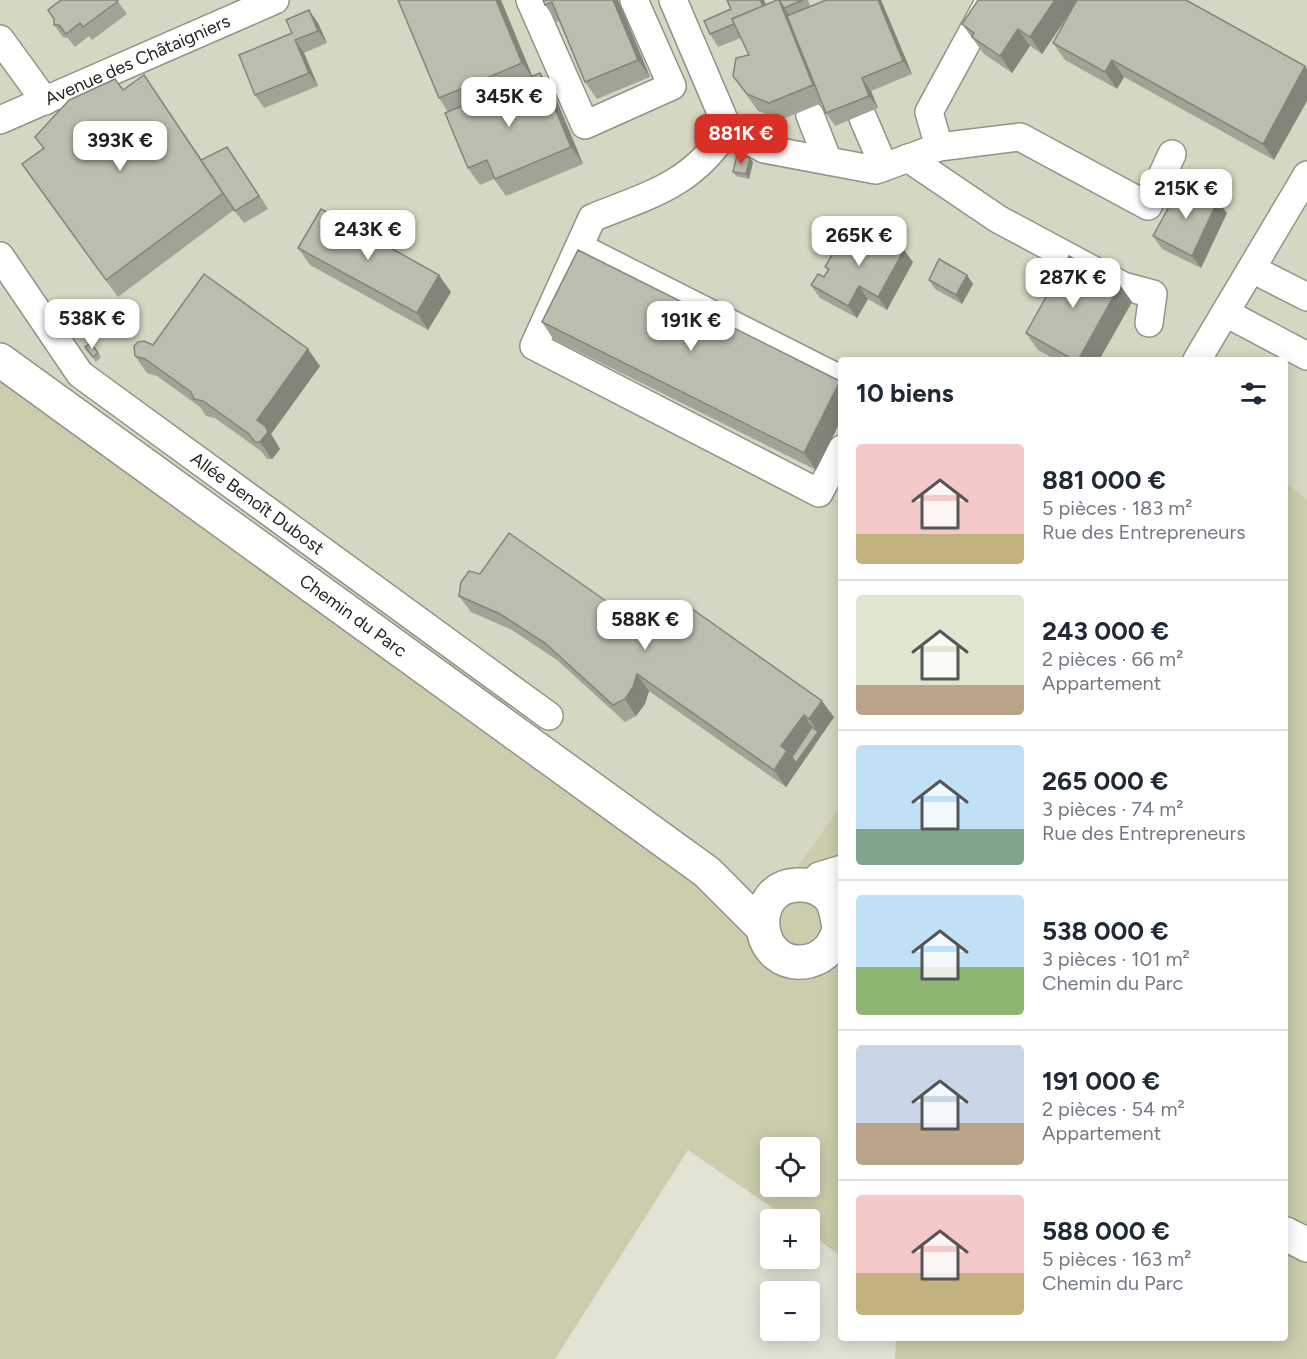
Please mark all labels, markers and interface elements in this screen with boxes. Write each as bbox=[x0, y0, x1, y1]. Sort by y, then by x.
street label: Avenue des Châtaigniers bbox=[41, 10, 234, 110]
pin: 345K € bbox=[460, 77, 558, 128]
text: 345K € bbox=[475, 84, 543, 108]
pin: 881K € bbox=[692, 114, 790, 165]
pin: 393K € bbox=[71, 121, 169, 172]
text: 881K € bbox=[709, 121, 773, 145]
text: 393K € bbox=[87, 128, 153, 152]
pin: 215K € bbox=[1137, 169, 1235, 220]
text: 215K € bbox=[1154, 176, 1218, 200]
pin: 243K € bbox=[319, 210, 417, 261]
pin: 265K € bbox=[810, 216, 908, 267]
text: 243K € bbox=[334, 217, 402, 241]
text: 265K € bbox=[826, 223, 892, 247]
pin: 287K € bbox=[1024, 258, 1122, 309]
text: 287K € bbox=[1040, 265, 1106, 289]
pin: 538K € bbox=[43, 299, 141, 350]
pin: 191K € bbox=[642, 301, 740, 352]
text: 538K € bbox=[59, 306, 125, 330]
text: 191K € bbox=[661, 308, 721, 332]
text: 10 biens bbox=[856, 377, 954, 409]
icon: filters bbox=[1237, 377, 1270, 410]
street label: Allée Benoît Dubost bbox=[186, 447, 328, 559]
text: 881 000 € bbox=[1042, 464, 1166, 496]
icon: home bbox=[904, 468, 976, 540]
text: 5 pièces · 183 m² bbox=[1042, 496, 1192, 520]
text: Rue des Entrepreneurs bbox=[1042, 520, 1246, 544]
street label: Chemin du Parc bbox=[295, 570, 411, 662]
pin: 588K € bbox=[596, 600, 694, 651]
text: 588K € bbox=[611, 607, 679, 631]
text: 243 000 € bbox=[1042, 615, 1169, 647]
icon: home bbox=[904, 619, 976, 691]
text: 2 pièces · 66 m² bbox=[1042, 647, 1183, 671]
text: Appartement bbox=[1042, 671, 1161, 695]
text: 265 000 € bbox=[1042, 765, 1168, 797]
icon: home bbox=[904, 769, 976, 841]
text: 3 pièces · 74 m² bbox=[1042, 797, 1184, 821]
text: Rue des Entrepreneurs bbox=[1042, 821, 1246, 845]
text: 538 000 € bbox=[1042, 915, 1168, 947]
icon: home bbox=[904, 919, 976, 991]
text: 3 pièces · 101 m² bbox=[1042, 947, 1190, 971]
text: Chemin du Parc bbox=[1042, 971, 1183, 995]
text: 191 000 € bbox=[1042, 1065, 1160, 1097]
icon: home bbox=[904, 1069, 976, 1141]
text: 2 pièces · 54 m² bbox=[1042, 1097, 1185, 1121]
text: Appartement bbox=[1042, 1121, 1161, 1145]
map controls bbox=[760, 1137, 820, 1341]
button: locate bbox=[760, 1137, 820, 1197]
button: + bbox=[760, 1209, 820, 1269]
text: 588 000 € bbox=[1042, 1215, 1170, 1247]
icon: home bbox=[904, 1219, 976, 1291]
text: 5 pièces · 163 m² bbox=[1042, 1247, 1192, 1271]
text: Chemin du Parc bbox=[1042, 1271, 1183, 1295]
button: − bbox=[760, 1281, 820, 1341]

